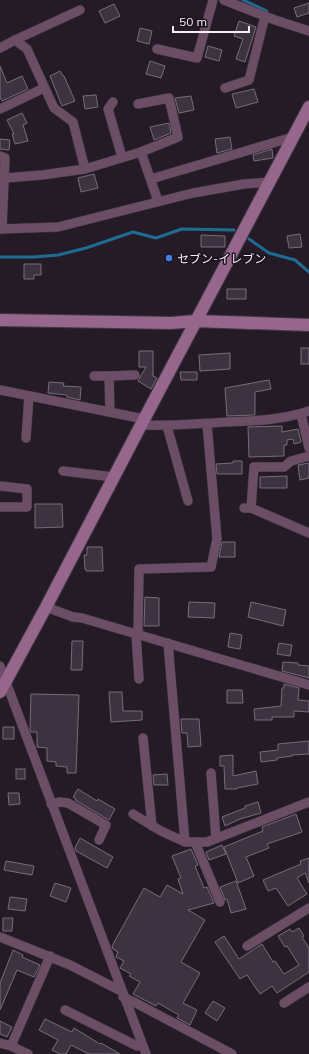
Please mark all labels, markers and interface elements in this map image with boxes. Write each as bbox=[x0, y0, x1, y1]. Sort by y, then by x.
scale bar bbox=[173, 8, 249, 34]
text: 50 m bbox=[179, 14, 207, 29]
place label: セブン-イレブン bbox=[177, 251, 266, 266]
marker: セブン-イレブン bbox=[164, 253, 174, 263]

